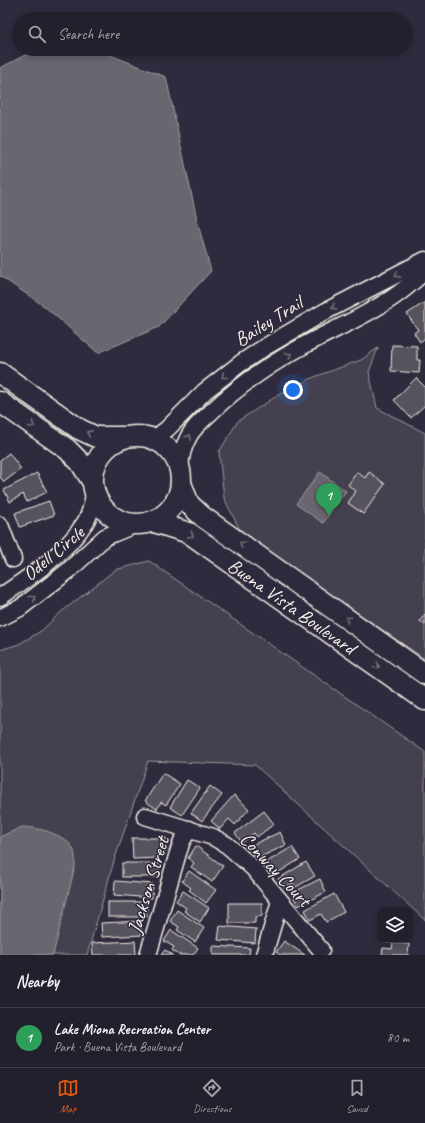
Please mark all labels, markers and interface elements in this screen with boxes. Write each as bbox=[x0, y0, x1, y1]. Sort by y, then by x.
search box bbox=[12, 12, 413, 56]
icon: search bbox=[26, 23, 48, 45]
text: Search here bbox=[58, 25, 119, 44]
one-way arrow bbox=[393, 270, 401, 278]
street label: Bailey Trail bbox=[230, 289, 310, 352]
one-way arrow bbox=[330, 302, 338, 310]
one-way arrow bbox=[285, 352, 292, 359]
one-way arrow bbox=[221, 372, 228, 379]
your location bbox=[283, 380, 303, 400]
one-way arrow bbox=[28, 420, 35, 427]
one-way arrow bbox=[86, 430, 93, 438]
one-way arrow bbox=[185, 434, 192, 441]
pin: 1 bbox=[316, 483, 342, 516]
street label: Odell Circle bbox=[17, 519, 91, 586]
one-way arrow bbox=[187, 530, 194, 537]
one-way arrow bbox=[239, 542, 246, 549]
street label: Buena Vista Boulevard bbox=[223, 553, 363, 662]
one-way arrow bbox=[28, 595, 35, 602]
one-way arrow bbox=[345, 617, 352, 624]
one-way arrow bbox=[372, 661, 379, 668]
street label: Conway Court bbox=[235, 827, 318, 914]
street label: Jackson Street bbox=[122, 831, 176, 938]
map controls bbox=[377, 907, 413, 943]
button: layers bbox=[377, 907, 413, 943]
text: Nearby bbox=[16, 971, 59, 992]
text: Lake Miona Recreation Center bbox=[54, 1020, 210, 1039]
text: 1 bbox=[26, 1030, 32, 1046]
text: 80 m bbox=[387, 1030, 409, 1046]
text: Park · Buena Vista Boulevard bbox=[54, 1039, 181, 1055]
tab: Map bbox=[57, 1077, 79, 1115]
tab: Directions bbox=[193, 1077, 232, 1115]
tab: Saved bbox=[346, 1077, 368, 1115]

